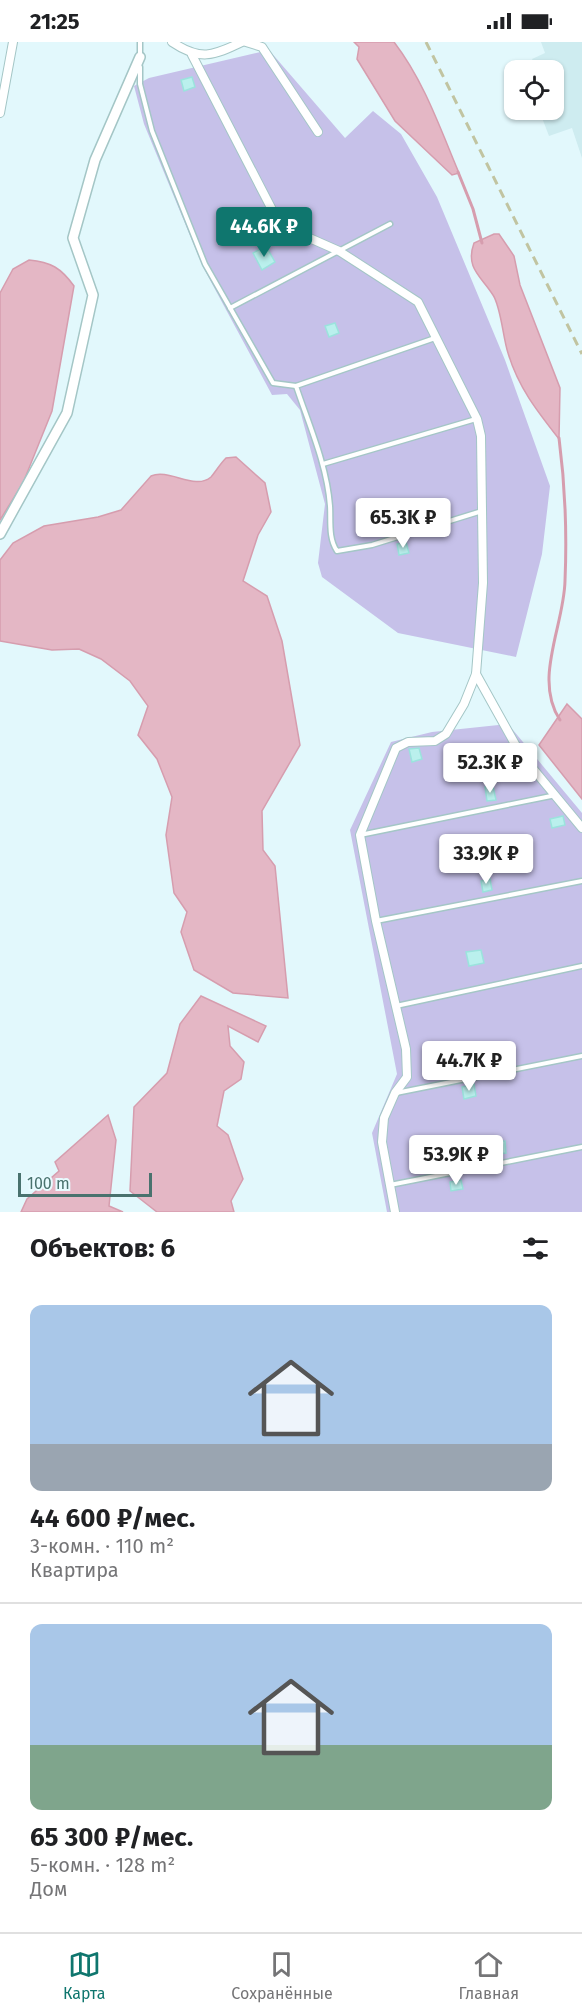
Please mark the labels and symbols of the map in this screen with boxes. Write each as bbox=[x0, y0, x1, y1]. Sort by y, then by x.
pin: 44.6K ₽ bbox=[209, 207, 319, 258]
pin: 65.3K ₽ bbox=[348, 498, 458, 549]
pin: 52.3K ₽ bbox=[435, 743, 545, 794]
pin: 33.9K ₽ bbox=[431, 834, 541, 885]
pin: 44.7K ₽ bbox=[414, 1041, 524, 1092]
pin: 53.9K ₽ bbox=[401, 1135, 511, 1186]
scale bar bbox=[18, 1170, 152, 1198]

